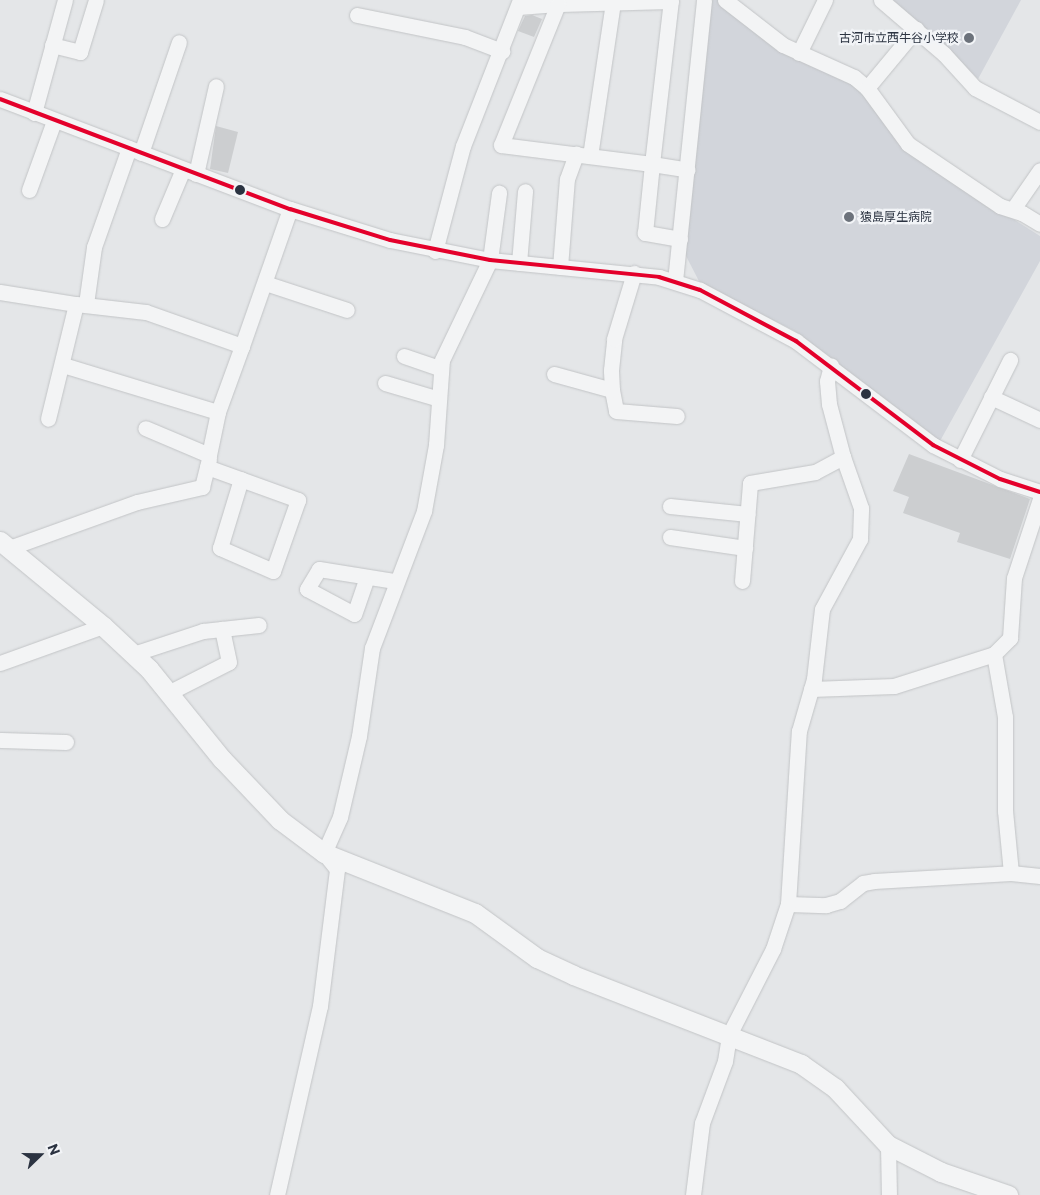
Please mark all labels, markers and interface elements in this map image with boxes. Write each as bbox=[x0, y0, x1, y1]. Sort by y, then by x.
place label: 古河市立西牛谷小学校 bbox=[839, 31, 959, 45]
marker: 古河市立西牛谷小学校 bbox=[963, 32, 975, 44]
unlabelled marker bbox=[235, 185, 245, 195]
marker: 猿島厚生病院 bbox=[842, 210, 856, 224]
place label: 猿島厚生病院 bbox=[860, 210, 932, 224]
unlabelled marker bbox=[861, 389, 871, 399]
north arrow bbox=[15, 1130, 65, 1180]
text: N bbox=[45, 1141, 64, 1157]

